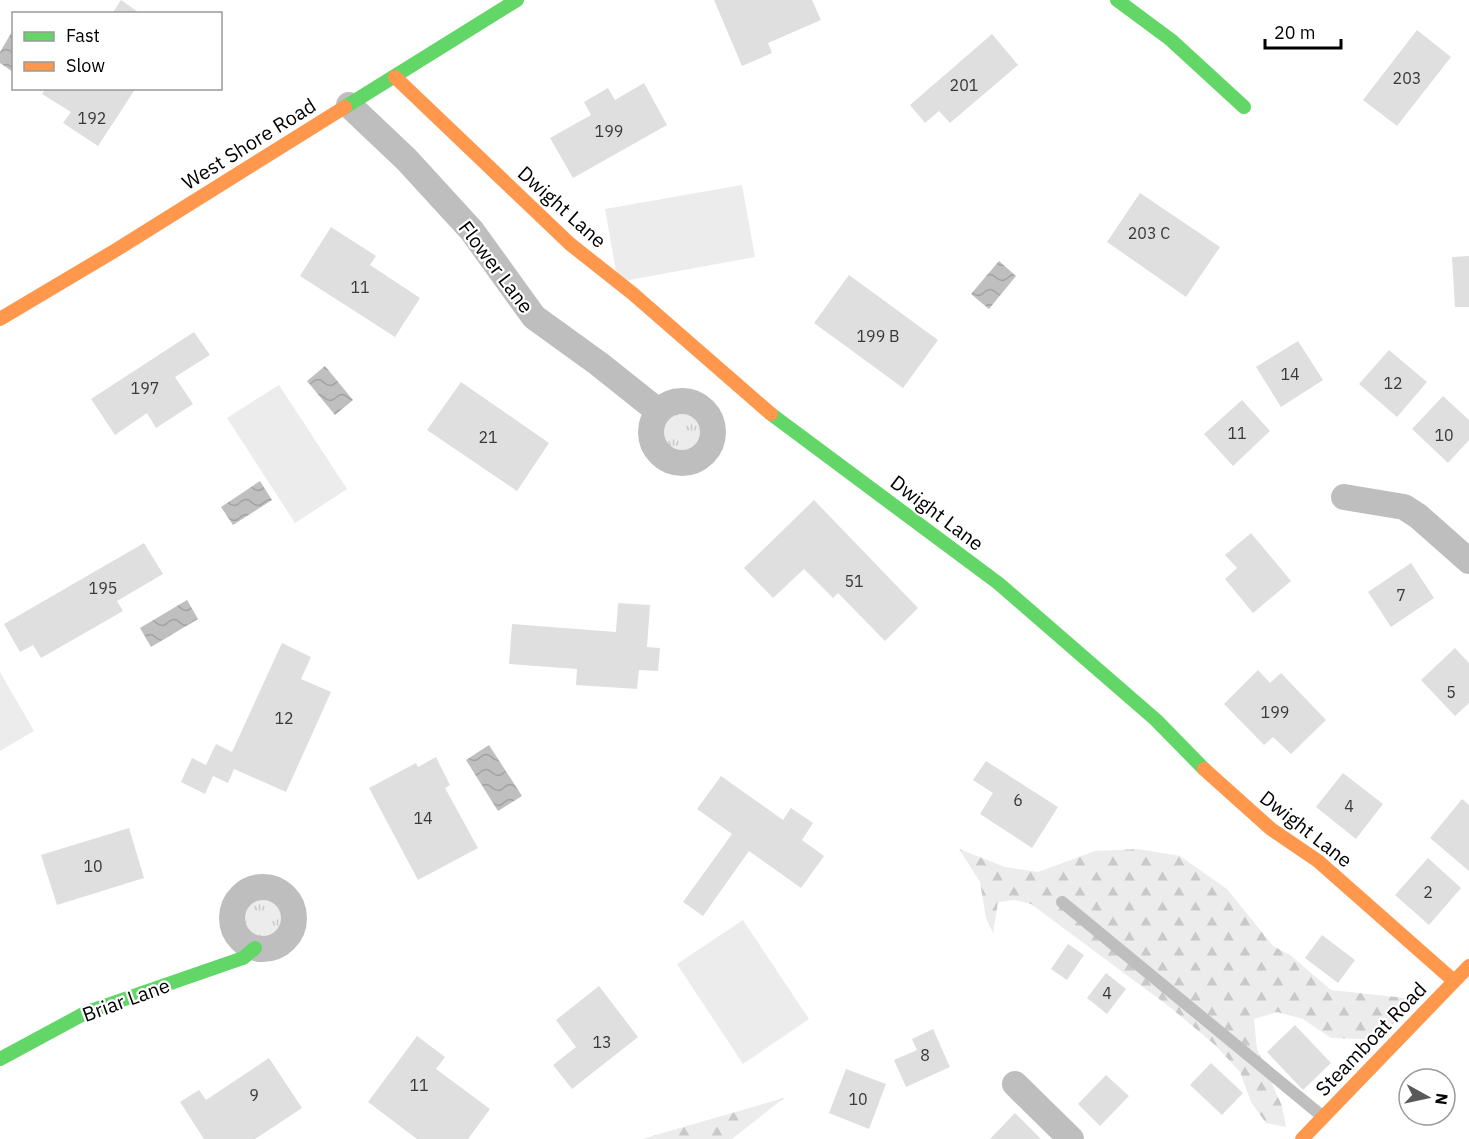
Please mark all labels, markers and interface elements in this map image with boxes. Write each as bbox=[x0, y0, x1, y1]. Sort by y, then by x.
legend bbox=[12, 12, 222, 90]
scale bar bbox=[1265, 12, 1342, 50]
text: 20 m bbox=[1274, 21, 1316, 44]
text: Fast bbox=[66, 24, 100, 47]
text: Slow bbox=[66, 54, 105, 77]
house number: 203 bbox=[1393, 68, 1421, 88]
house number: 201 bbox=[950, 75, 978, 95]
street label: West Shore Road bbox=[177, 92, 321, 196]
house number: 192 bbox=[78, 108, 106, 128]
house number: 199 bbox=[595, 121, 623, 141]
street label: Dwight Lane bbox=[512, 160, 612, 254]
street label: Flower Lane bbox=[453, 215, 540, 318]
house number: 203 C bbox=[1128, 223, 1170, 243]
house number: 11 bbox=[350, 277, 370, 297]
house number: 199 B bbox=[856, 326, 900, 346]
house number: 14 bbox=[1280, 364, 1300, 384]
house number: 12 bbox=[1383, 373, 1403, 393]
house number: 197 bbox=[131, 378, 159, 398]
house number: 11 bbox=[1227, 423, 1247, 443]
house number: 10 bbox=[1434, 425, 1454, 445]
house number: 21 bbox=[478, 427, 498, 447]
street label: Dwight Lane bbox=[885, 469, 990, 557]
house number: 51 bbox=[844, 571, 864, 591]
house number: 195 bbox=[89, 578, 117, 598]
house number: 7 bbox=[1396, 585, 1406, 605]
house number: 5 bbox=[1446, 682, 1456, 702]
house number: 199 bbox=[1261, 702, 1289, 722]
house number: 12 bbox=[274, 708, 294, 728]
street label: Dwight Lane bbox=[1254, 784, 1358, 873]
house number: 6 bbox=[1013, 790, 1023, 810]
house number: 4 bbox=[1344, 796, 1354, 816]
house number: 14 bbox=[413, 808, 433, 828]
house number: 10 bbox=[83, 856, 103, 876]
house number: 2 bbox=[1423, 882, 1433, 902]
street label: Briar Lane bbox=[78, 971, 173, 1028]
street label: Steamboat Road bbox=[1309, 976, 1432, 1102]
house number: 4 bbox=[1102, 983, 1112, 1003]
house number: 13 bbox=[592, 1032, 612, 1052]
house number: 8 bbox=[920, 1045, 930, 1065]
north arrow bbox=[1397, 1067, 1457, 1127]
house number: 11 bbox=[409, 1075, 429, 1095]
house number: 9 bbox=[249, 1085, 259, 1105]
house number: 10 bbox=[848, 1089, 868, 1109]
text: N bbox=[1431, 1092, 1453, 1106]

